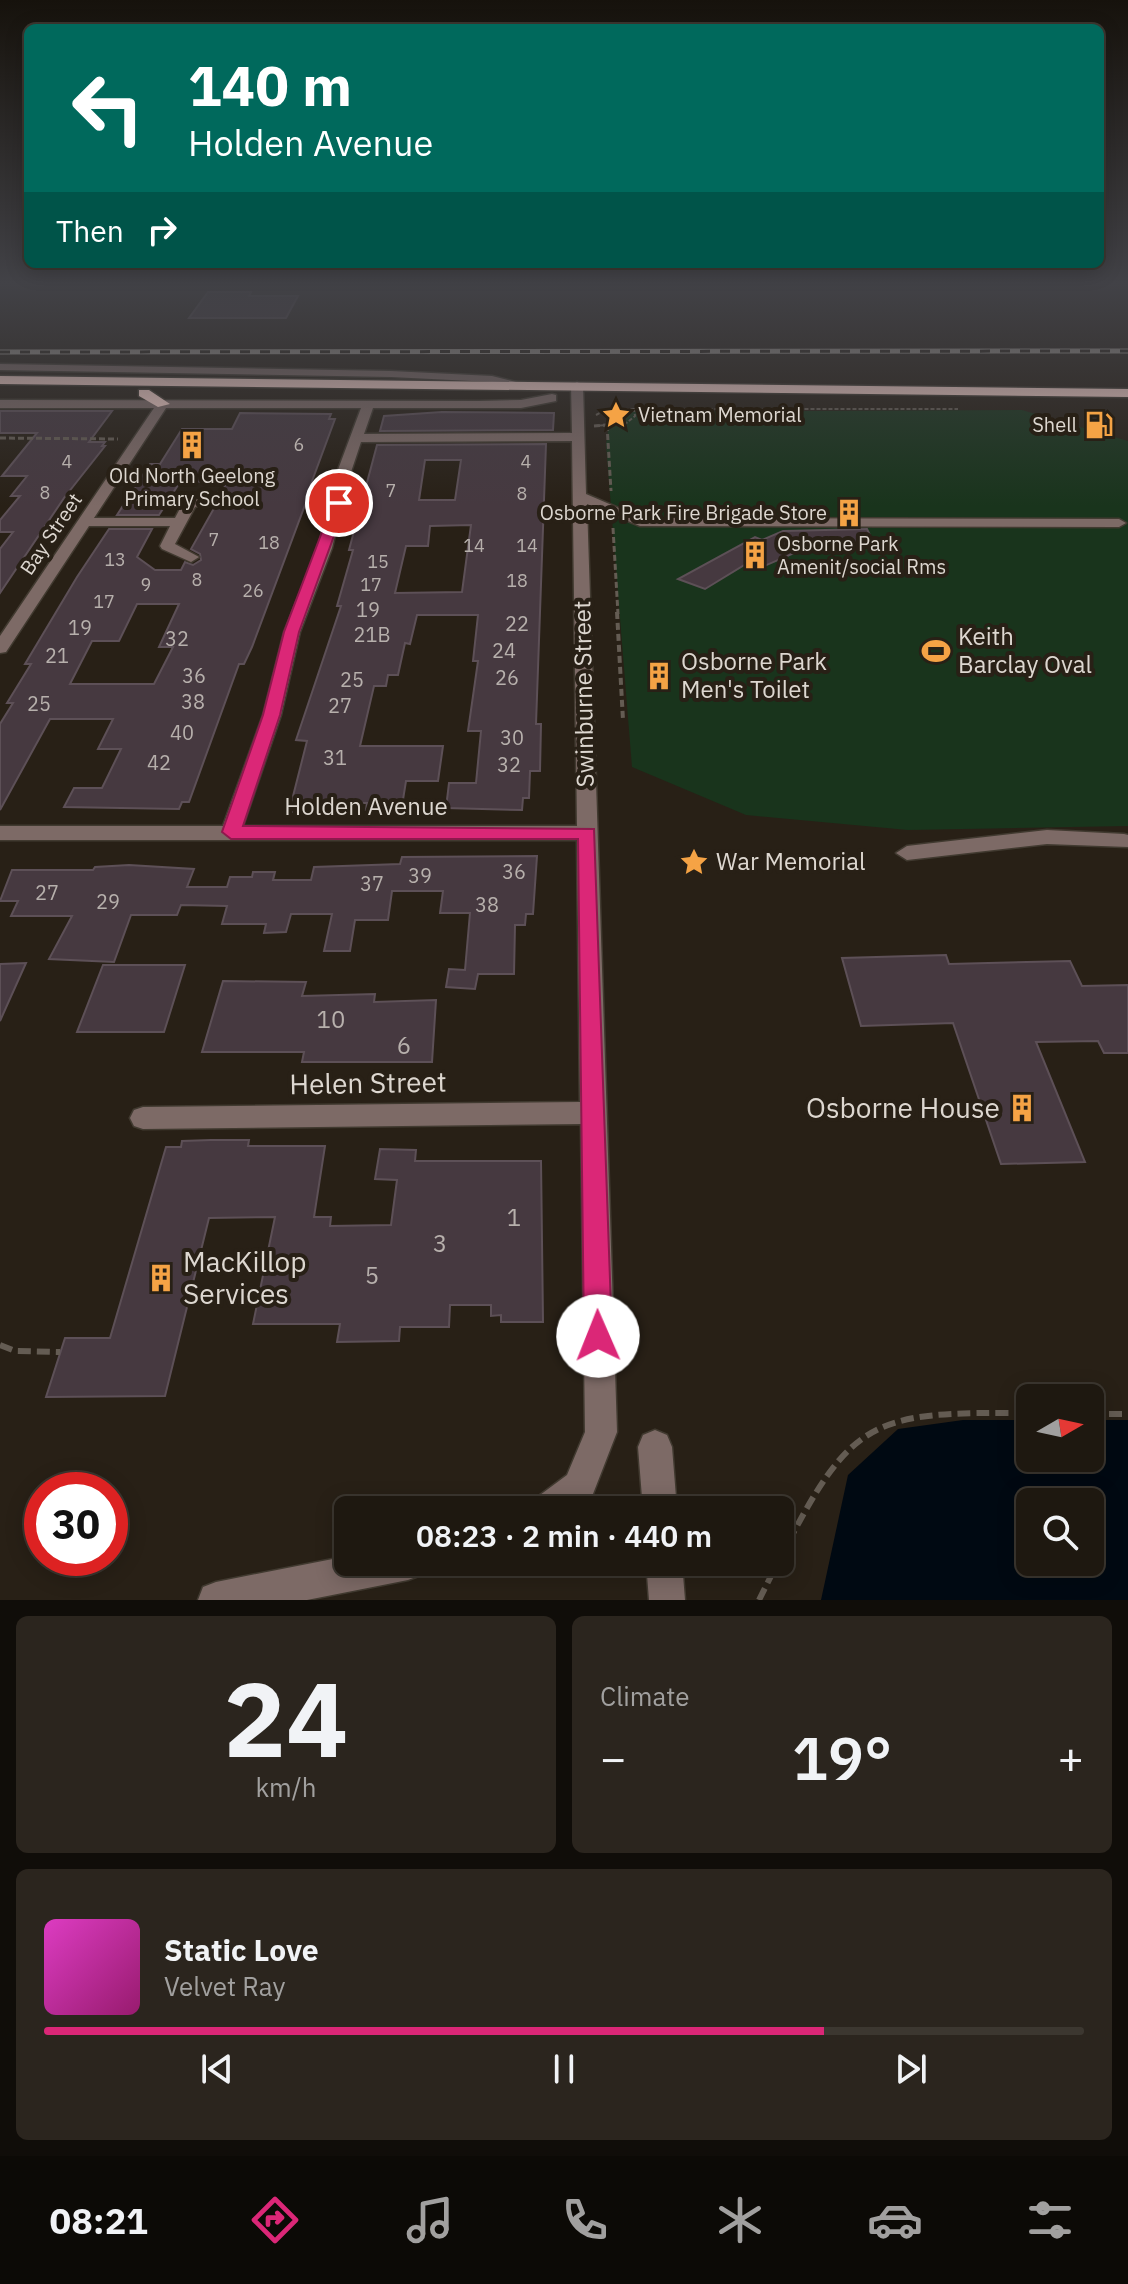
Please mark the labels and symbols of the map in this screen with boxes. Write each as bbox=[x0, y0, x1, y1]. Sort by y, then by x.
place icon: Vietnam Memorial bbox=[601, 400, 631, 430]
place label: Vietnam Memorial bbox=[638, 401, 802, 428]
fuel station icon: Shell bbox=[1084, 410, 1114, 440]
place label: Shell bbox=[1032, 411, 1077, 438]
building icon: Old North Geelong Primary School bbox=[177, 430, 207, 460]
house number: 6 bbox=[294, 433, 304, 456]
house number: 4 bbox=[62, 450, 73, 473]
house number: 4 bbox=[521, 450, 532, 473]
place label: Old North Geelong Primary School bbox=[109, 462, 276, 512]
pin bbox=[305, 469, 373, 537]
house number: 7 bbox=[386, 479, 396, 502]
house number: 8 bbox=[40, 481, 50, 504]
house number: 8 bbox=[517, 482, 527, 505]
street label: Bay Street bbox=[13, 488, 88, 580]
building icon: Osborne Park Fire Brigade Store bbox=[834, 498, 864, 528]
place label: Osborne Park Fire Brigade Store bbox=[540, 499, 827, 526]
house number: 7 bbox=[209, 528, 219, 551]
place label: Osborne Park Amenit/social Rms bbox=[777, 530, 946, 580]
house number: 18 bbox=[258, 531, 280, 554]
house number: 14 bbox=[463, 534, 485, 557]
house number: 14 bbox=[516, 534, 538, 557]
building icon: Osborne Park Amenit/social Rms bbox=[740, 540, 770, 570]
house number: 13 bbox=[104, 548, 126, 571]
house number: 15 bbox=[367, 550, 389, 573]
house number: 8 bbox=[192, 568, 202, 591]
house number: 18 bbox=[506, 569, 528, 592]
house number: 9 bbox=[141, 573, 151, 596]
house number: 17 bbox=[360, 573, 382, 596]
house number: 26 bbox=[242, 579, 264, 602]
house number: 17 bbox=[93, 590, 115, 613]
house number: 19 bbox=[356, 596, 380, 623]
street label: Swinburne Street bbox=[565, 600, 601, 788]
house number: 22 bbox=[505, 610, 529, 637]
house number: 19 bbox=[68, 614, 92, 641]
place label: Keith Barclay Oval bbox=[958, 620, 1092, 680]
house number: 21B bbox=[353, 621, 391, 648]
house number: 32 bbox=[165, 625, 189, 652]
sports icon: Keith Barclay Oval bbox=[921, 636, 951, 666]
house number: 24 bbox=[492, 637, 516, 664]
house number: 21 bbox=[45, 642, 69, 669]
place label: Osborne Park Men's Toilet bbox=[681, 645, 827, 705]
building icon: Osborne Park Men's Toilet bbox=[644, 661, 674, 691]
house number: 36 bbox=[182, 662, 206, 689]
house number: 26 bbox=[495, 664, 519, 691]
house number: 25 bbox=[340, 666, 364, 693]
house number: 38 bbox=[181, 688, 205, 715]
house number: 25 bbox=[27, 690, 51, 717]
house number: 27 bbox=[328, 692, 352, 719]
house number: 40 bbox=[170, 719, 194, 746]
house number: 30 bbox=[500, 724, 524, 751]
house number: 31 bbox=[323, 744, 347, 771]
house number: 42 bbox=[147, 749, 171, 776]
house number: 32 bbox=[497, 751, 521, 778]
street label: Holden Avenue bbox=[284, 790, 448, 822]
place label: War Memorial bbox=[716, 845, 866, 877]
place icon: War Memorial bbox=[679, 847, 709, 877]
house number: 36 bbox=[502, 858, 526, 885]
house number: 39 bbox=[408, 862, 432, 889]
house number: 37 bbox=[360, 870, 384, 897]
house number: 27 bbox=[35, 879, 59, 906]
house number: 29 bbox=[96, 888, 120, 915]
house number: 38 bbox=[475, 891, 499, 918]
house number: 10 bbox=[317, 1003, 345, 1035]
house number: 6 bbox=[397, 1029, 411, 1061]
street label: Helen Street bbox=[289, 1063, 447, 1102]
place label: Osborne House bbox=[806, 1089, 1000, 1126]
building icon: Osborne House bbox=[1007, 1093, 1037, 1123]
house number: 1 bbox=[507, 1201, 521, 1233]
house number: 3 bbox=[433, 1227, 447, 1259]
place label: MacKillop Services bbox=[183, 1243, 307, 1312]
house number: 5 bbox=[365, 1259, 379, 1291]
building icon: MacKillop Services bbox=[146, 1263, 176, 1293]
position arrow bbox=[556, 1294, 640, 1378]
north arrow bbox=[1016, 1384, 1104, 1472]
speed limit sign: 30 bbox=[24, 1472, 128, 1576]

